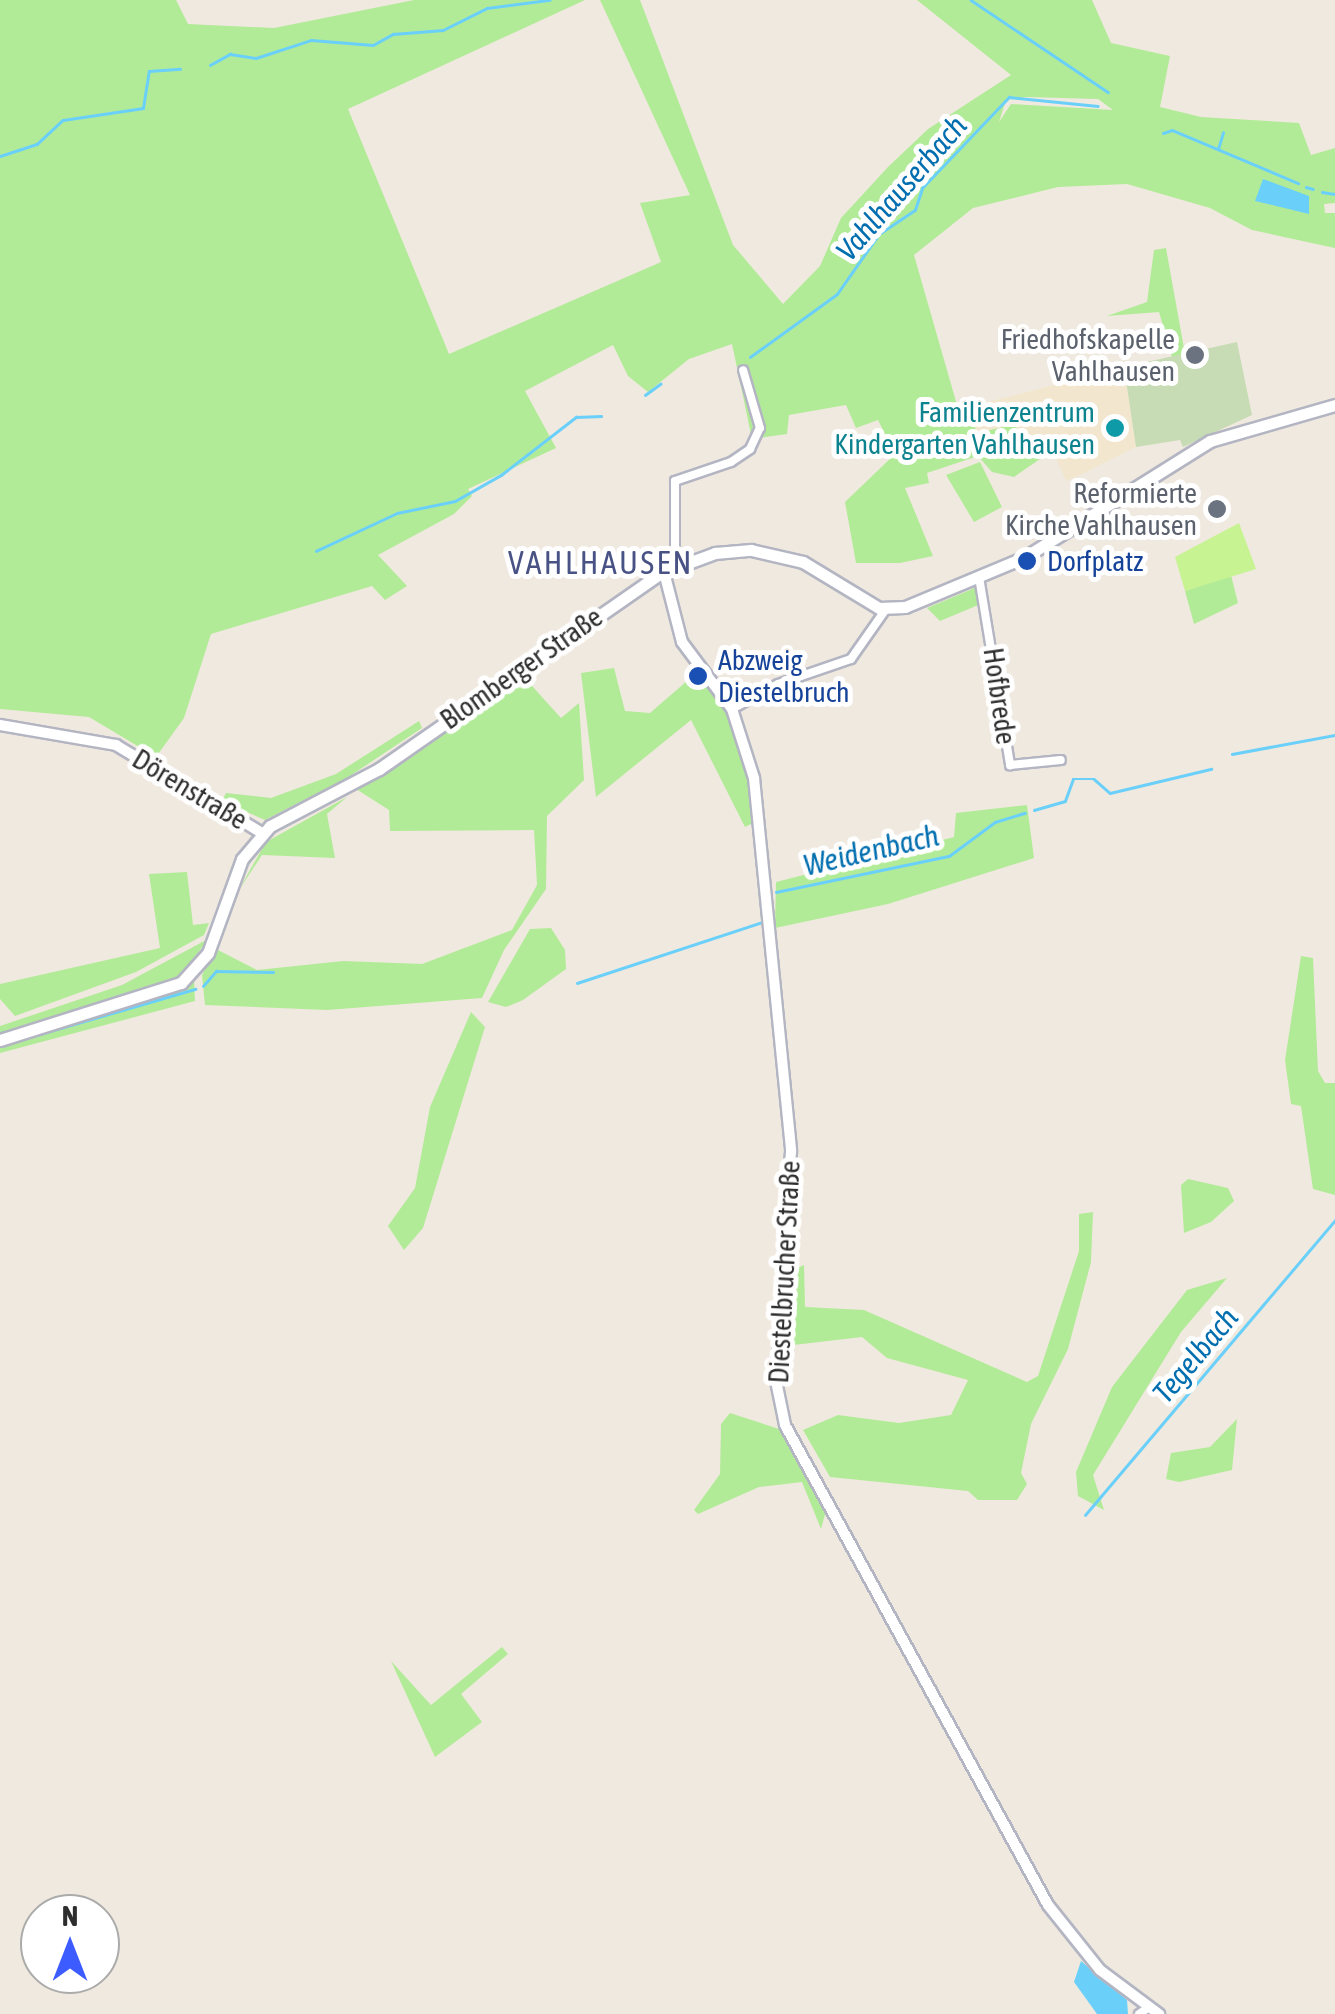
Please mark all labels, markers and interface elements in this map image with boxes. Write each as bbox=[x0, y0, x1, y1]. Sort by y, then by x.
water label: Vahlhauserbach bbox=[828, 108, 974, 268]
place label: Friedhofskapelle Vahlhausen bbox=[1001, 322, 1175, 388]
marker: Friedhofskapelle Vahlhausen bbox=[1184, 344, 1206, 366]
place label: Familienzentrum Kindergarten Vahlhausen bbox=[834, 395, 1095, 461]
marker: Familienzentrum Kindergarten Vahlhausen bbox=[1104, 417, 1126, 439]
place label: Reformierte Kirche Vahlhausen bbox=[1005, 476, 1197, 542]
marker: Reformierte Kirche Vahlhausen bbox=[1206, 498, 1228, 520]
district label: VAHLHAUSEN bbox=[508, 544, 694, 582]
place label: Dorfplatz bbox=[1047, 544, 1143, 578]
marker: Dorfplatz bbox=[1016, 550, 1038, 572]
street label: Blomberger Straße bbox=[434, 600, 608, 736]
place label: Abzweig Diestelbruch bbox=[718, 643, 850, 709]
street label: Hofbrede bbox=[977, 646, 1023, 746]
marker: Abzweig Diestelbruch bbox=[687, 665, 709, 687]
street label: Dörenstraße bbox=[127, 742, 253, 836]
water label: Weidenbach bbox=[800, 817, 942, 883]
street label: Diestelbrucher Straße bbox=[761, 1160, 807, 1384]
water label: Tegelbach bbox=[1145, 1300, 1245, 1410]
north arrow bbox=[20, 1894, 120, 1994]
text: N bbox=[62, 1900, 78, 1932]

